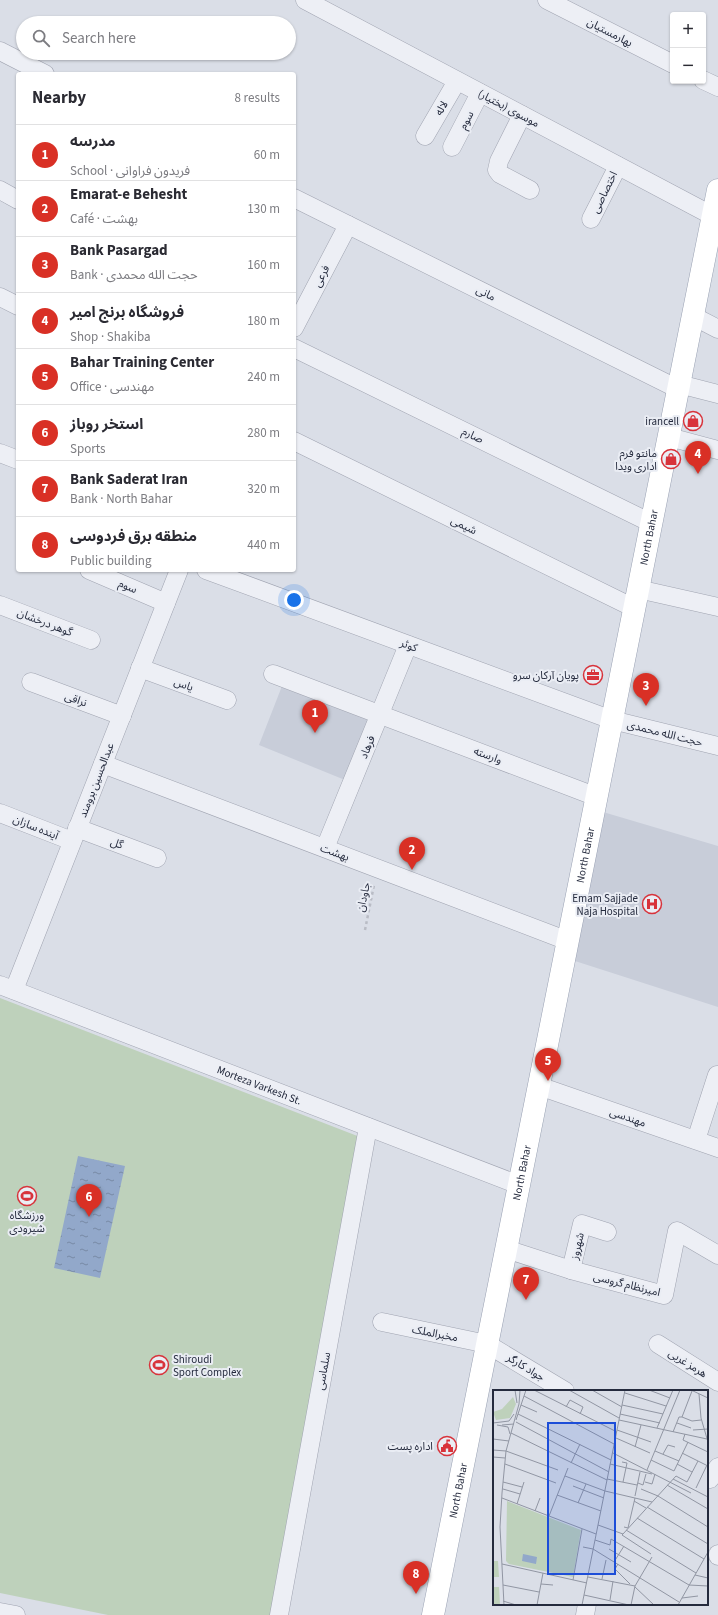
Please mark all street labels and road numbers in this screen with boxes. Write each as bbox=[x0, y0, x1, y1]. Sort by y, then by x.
street label: بهارمستیان bbox=[584, 15, 635, 50]
street label: موسوی (بختیار) bbox=[475, 86, 542, 131]
street label: لاله bbox=[431, 98, 452, 118]
street label: سوم bbox=[455, 108, 478, 132]
street label: اختصاصی bbox=[588, 169, 621, 216]
street label: فرعی bbox=[310, 263, 333, 290]
street label: مانی bbox=[473, 282, 498, 305]
street label: صارم bbox=[460, 424, 486, 447]
street label: North Bahar bbox=[636, 508, 662, 566]
street label: شیمی bbox=[448, 513, 480, 538]
street label: سوم bbox=[116, 576, 140, 597]
street label: گوهر درخشان bbox=[15, 605, 75, 640]
street label: کوثر bbox=[397, 635, 420, 656]
street label: یاس bbox=[172, 674, 196, 695]
street label: نراقی bbox=[63, 689, 89, 710]
street label: حجت الله محمدی bbox=[626, 717, 705, 750]
street label: فرهاد bbox=[356, 733, 379, 761]
street label: عبدالحسین برومند bbox=[75, 740, 118, 820]
street label: وارسته bbox=[471, 743, 504, 768]
street label: آینده سازان bbox=[11, 812, 62, 844]
street label: North Bahar bbox=[573, 826, 598, 884]
street label: گل bbox=[108, 834, 126, 853]
street label: بهشت bbox=[318, 840, 352, 865]
street label: جاودان bbox=[353, 880, 374, 913]
street label: Morteza Varkesh St. bbox=[215, 1062, 304, 1109]
street label: مهندسی bbox=[608, 1104, 648, 1131]
street label: North Bahar bbox=[509, 1144, 535, 1202]
street label: شهروز bbox=[567, 1231, 588, 1262]
street label: امیرنظام گروسی bbox=[592, 1269, 662, 1300]
street label: مخبرالملک bbox=[411, 1322, 459, 1345]
street label: هرمز غربی bbox=[665, 1346, 710, 1381]
street label: جواد کارگر bbox=[503, 1350, 548, 1385]
street label: سلماسی bbox=[313, 1351, 334, 1391]
street label: North Bahar bbox=[446, 1461, 471, 1520]

